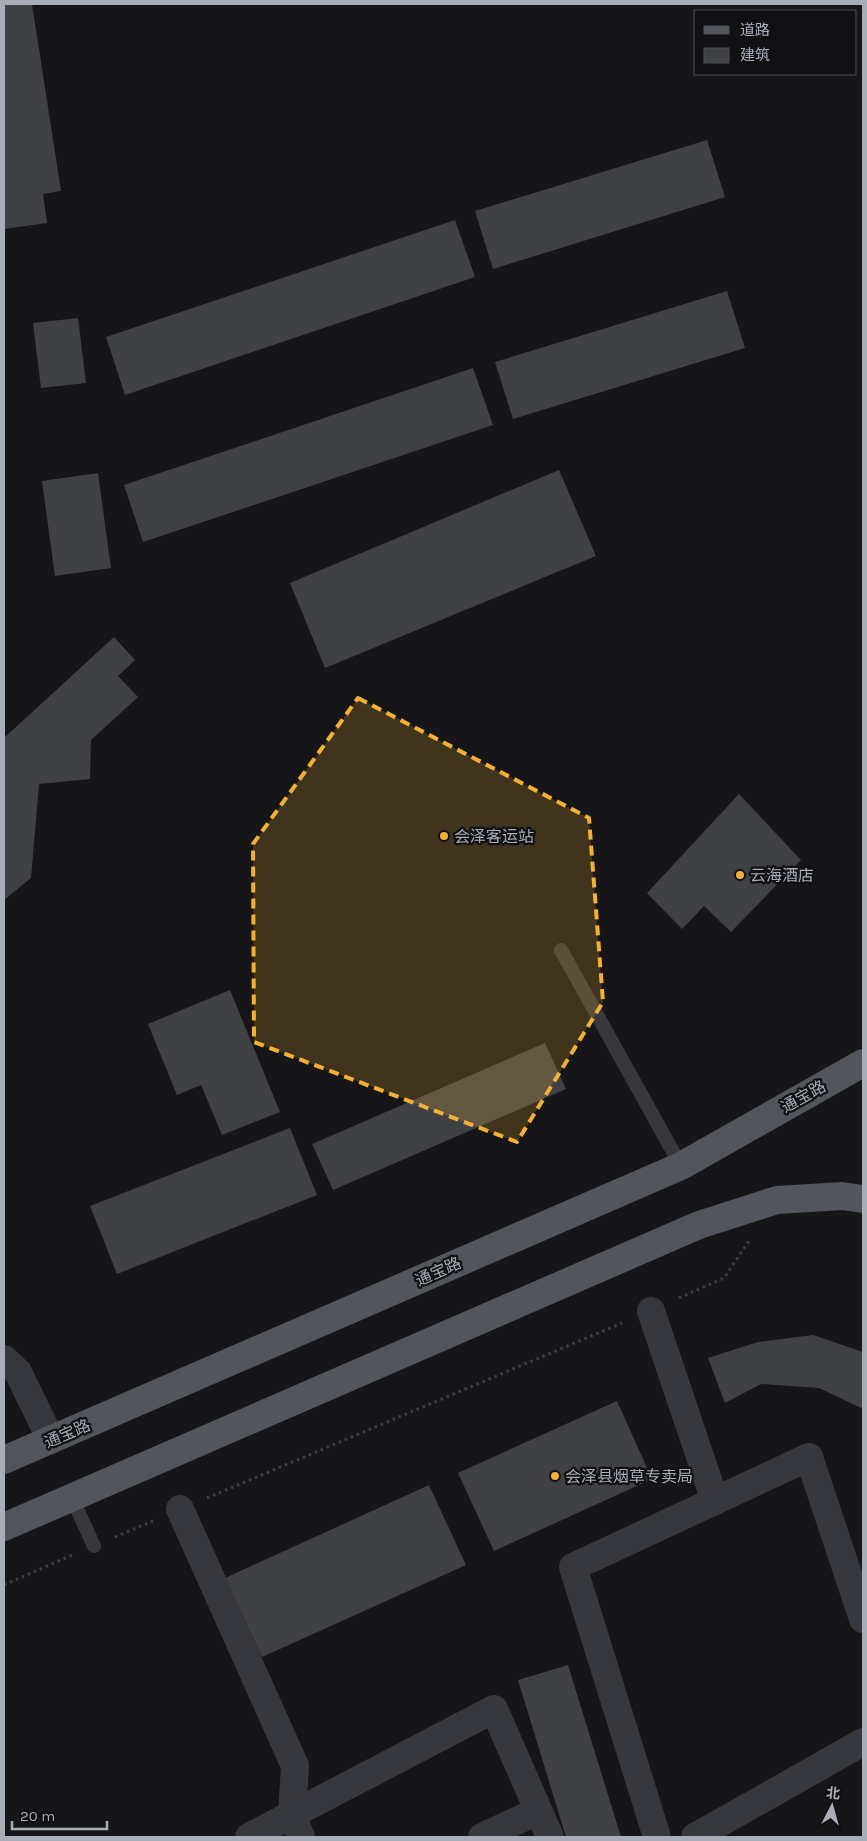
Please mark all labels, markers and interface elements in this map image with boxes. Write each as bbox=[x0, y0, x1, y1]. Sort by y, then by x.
legend bbox=[694, 10, 857, 75]
text: 道路 bbox=[740, 21, 770, 39]
text: 建筑 bbox=[740, 46, 770, 64]
place label: 会泽客运站 bbox=[454, 827, 534, 846]
marker: 会泽客运站 bbox=[438, 830, 450, 842]
place label: 云海酒店 bbox=[750, 866, 814, 885]
marker: 云海酒店 bbox=[734, 869, 746, 881]
street label: 通宝路 bbox=[778, 1076, 829, 1116]
street label: 通宝路 bbox=[412, 1253, 464, 1290]
street label: 通宝路 bbox=[41, 1415, 93, 1452]
place label: 会泽县烟草专卖局 bbox=[565, 1467, 693, 1486]
marker: 会泽县烟草专卖局 bbox=[549, 1470, 561, 1482]
north arrow bbox=[807, 1781, 857, 1831]
text: 北 bbox=[825, 1784, 841, 1803]
scale bar bbox=[12, 1798, 108, 1830]
text: 20 m bbox=[20, 1807, 55, 1825]

